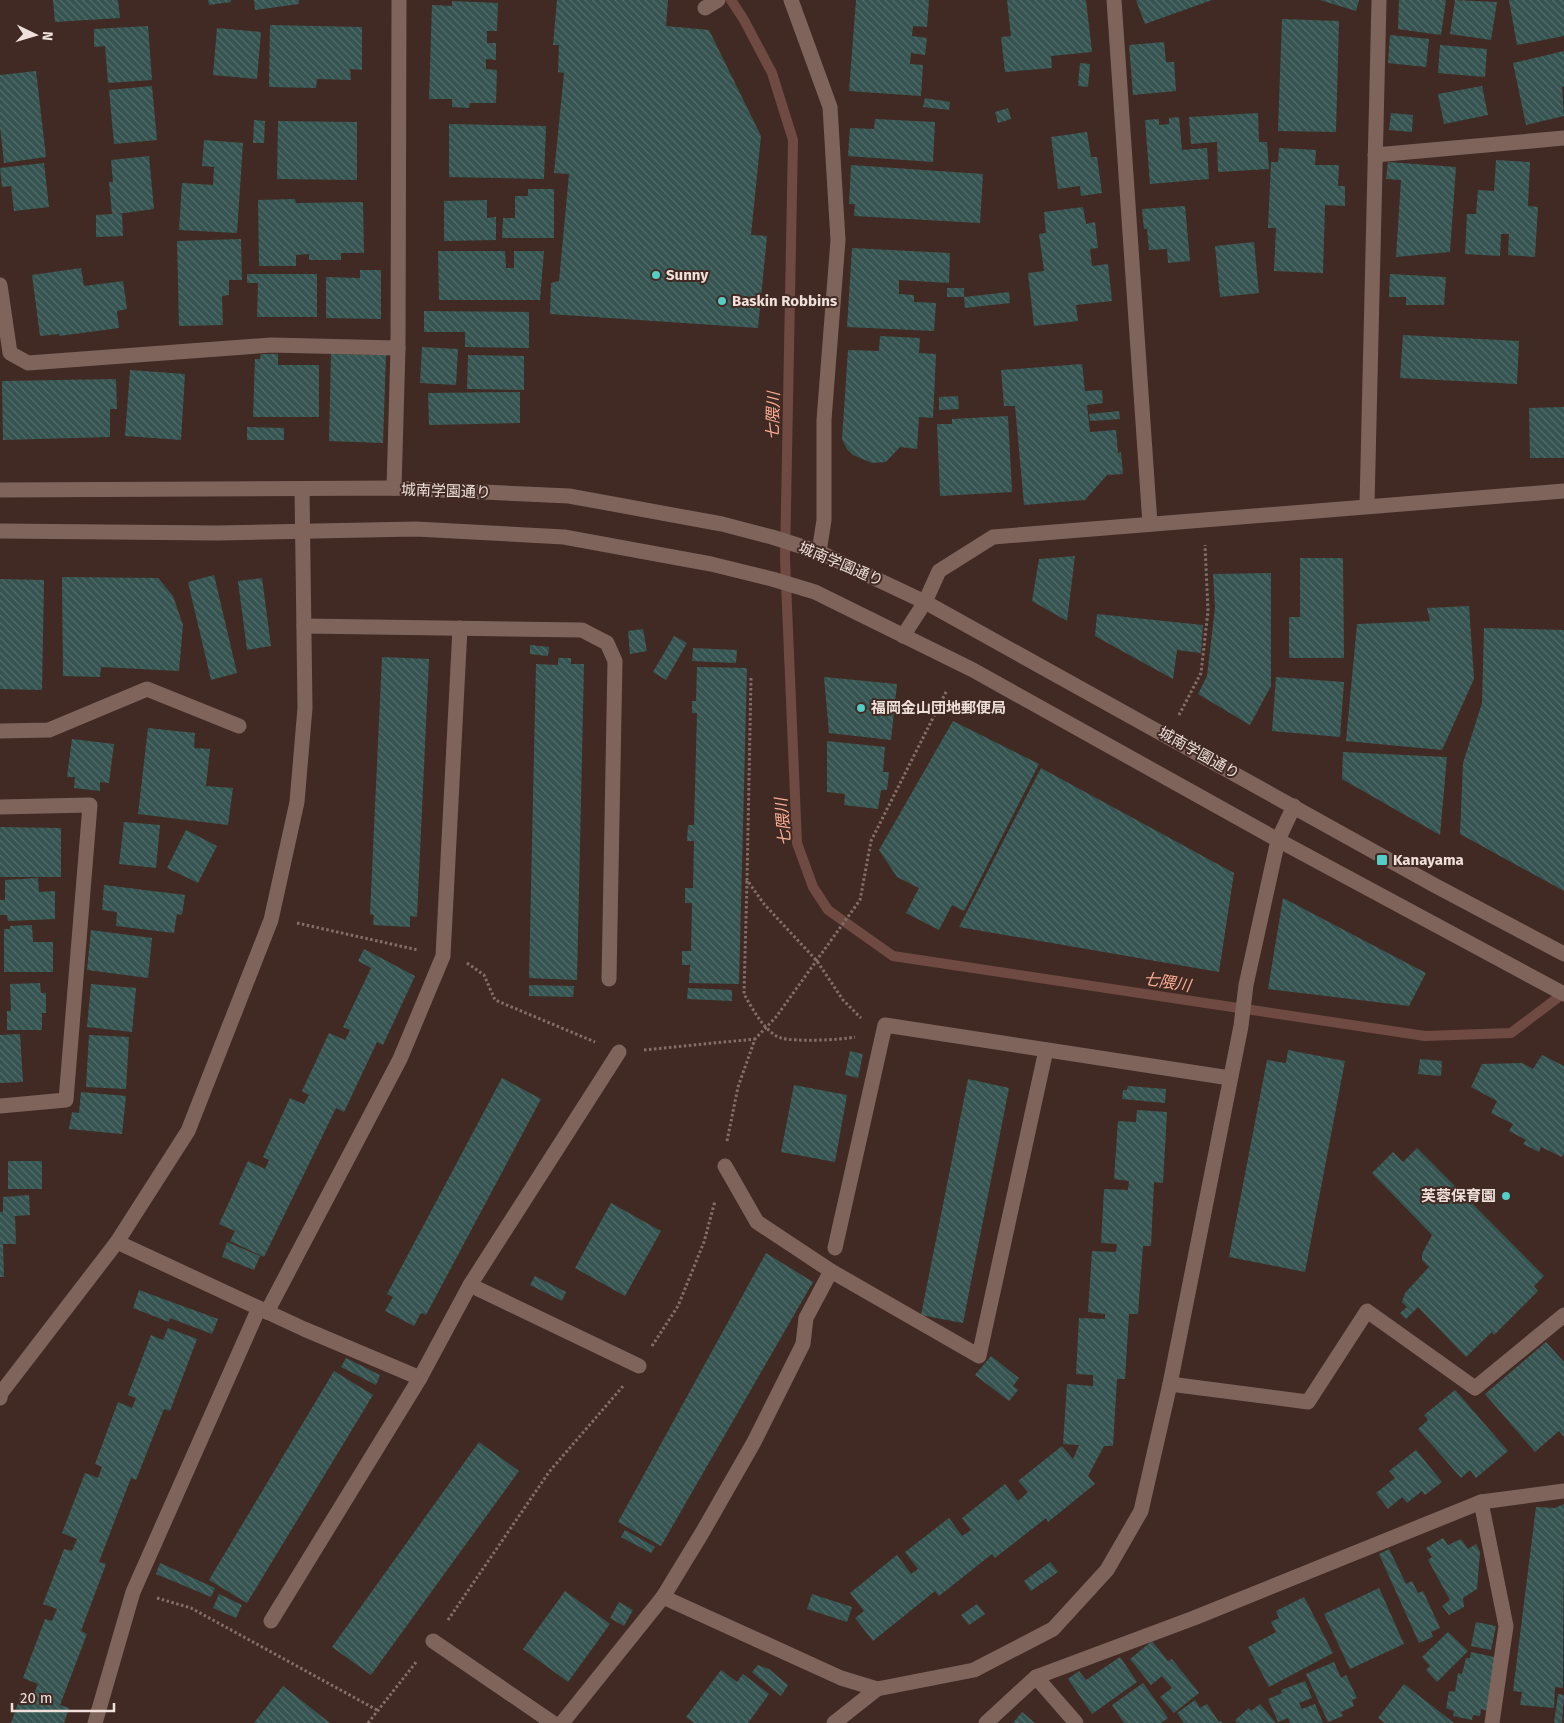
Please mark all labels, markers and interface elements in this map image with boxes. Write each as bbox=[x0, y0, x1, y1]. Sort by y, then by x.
north arrow bbox=[10, 10, 60, 60]
text: N bbox=[39, 31, 56, 41]
place label: Sunny bbox=[666, 266, 708, 284]
marker: Sunny bbox=[650, 269, 662, 281]
place label: Baskin Robbins bbox=[732, 292, 837, 310]
marker: Baskin Robbins bbox=[716, 295, 728, 307]
water label: 七隈川 bbox=[763, 390, 783, 440]
street label: 城南学園通り bbox=[401, 480, 491, 502]
street label: 城南学園通り bbox=[796, 538, 886, 590]
place label: 福岡金山団地郵便局 bbox=[870, 699, 1006, 717]
marker: 福岡金山団地郵便局 bbox=[855, 702, 867, 714]
street label: 城南学園通り bbox=[1155, 723, 1243, 783]
water label: 七隈川 bbox=[771, 795, 795, 847]
place label: Kanayama bbox=[1393, 851, 1464, 869]
marker: Kanayama bbox=[1375, 853, 1389, 867]
water label: 七隈川 bbox=[1142, 969, 1194, 995]
place label: 芙蓉保育園 bbox=[1421, 1187, 1496, 1205]
marker: 芙蓉保育園 bbox=[1500, 1190, 1512, 1202]
scale bar bbox=[12, 1680, 115, 1712]
text: 20 m bbox=[20, 1689, 53, 1707]

